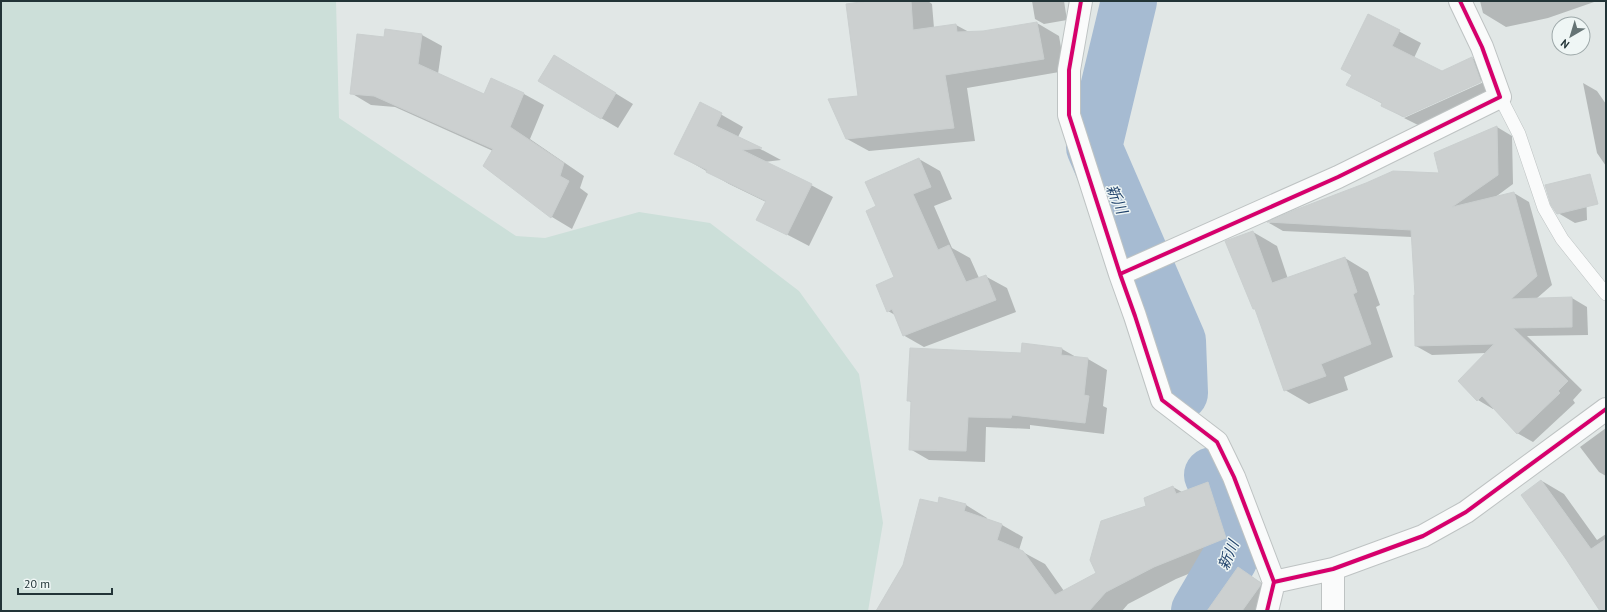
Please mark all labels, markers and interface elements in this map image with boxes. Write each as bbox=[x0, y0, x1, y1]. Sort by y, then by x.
north arrow bbox=[1551, 16, 1591, 56]
text: N bbox=[1558, 36, 1572, 52]
water label: 新川 bbox=[1102, 181, 1132, 218]
water label: 新川 bbox=[1213, 536, 1243, 573]
scale bar bbox=[18, 570, 112, 596]
text: 20 m bbox=[24, 576, 50, 591]

